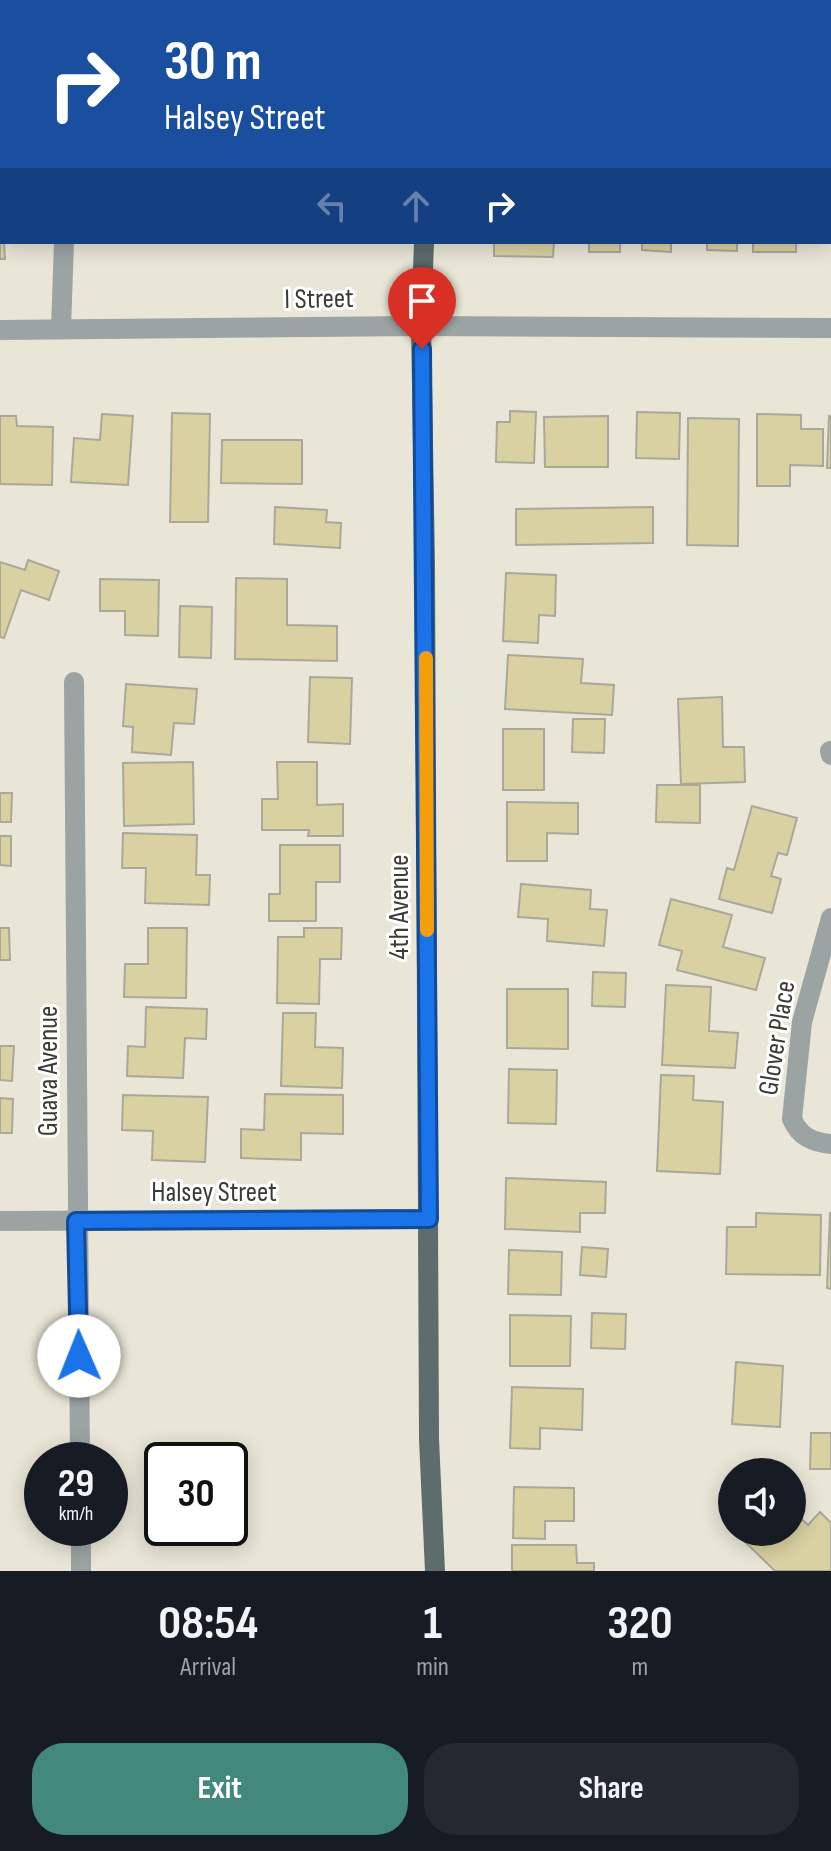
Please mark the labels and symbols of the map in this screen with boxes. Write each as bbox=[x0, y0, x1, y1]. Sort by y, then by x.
pin bbox=[388, 267, 456, 349]
street label: I Street bbox=[284, 282, 354, 316]
street label: 4th Avenue bbox=[383, 854, 416, 960]
street label: Glover Place bbox=[752, 979, 802, 1097]
street label: Guava Avenue bbox=[32, 1006, 65, 1136]
street label: Halsey Street bbox=[151, 1176, 277, 1209]
position arrow bbox=[37, 1314, 121, 1398]
speed limit sign: 30 bbox=[144, 1442, 248, 1546]

